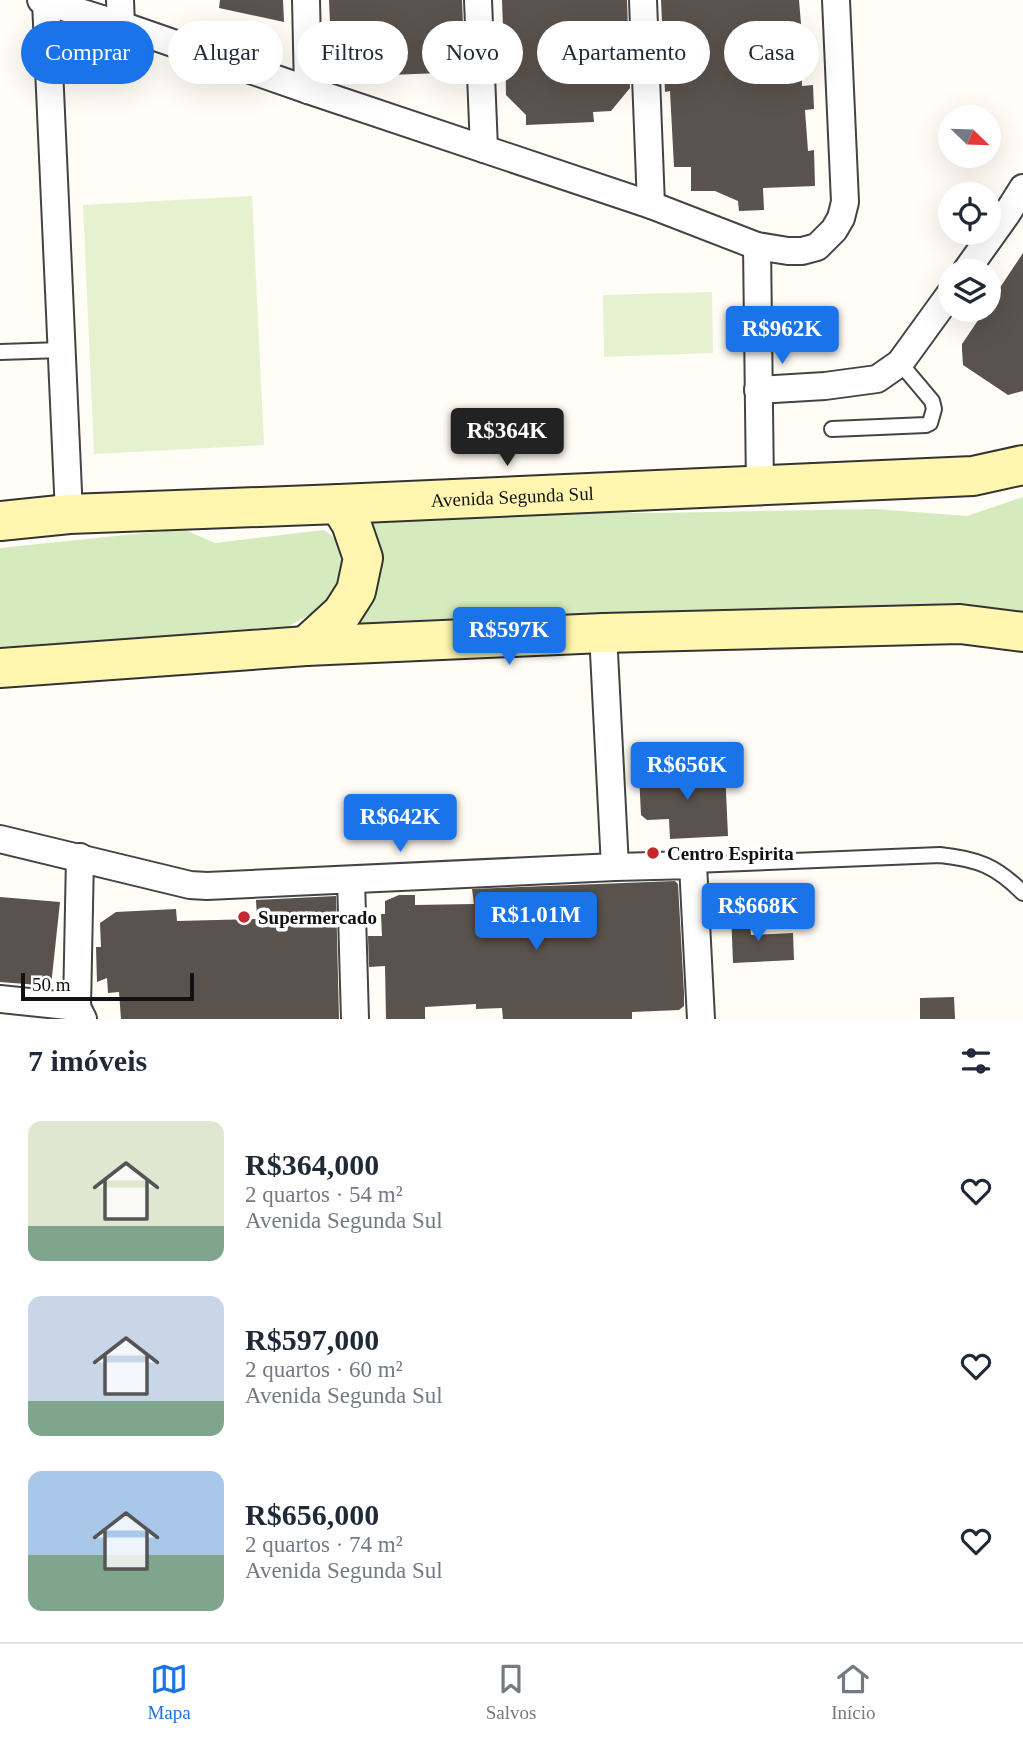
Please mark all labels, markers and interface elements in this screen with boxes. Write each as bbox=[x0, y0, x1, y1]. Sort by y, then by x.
chip: Comprar bbox=[21, 21, 154, 84]
chip: Alugar bbox=[168, 21, 283, 84]
chip: Filtros bbox=[297, 21, 408, 84]
chip: Novo bbox=[422, 21, 523, 84]
chip: Apartamento bbox=[537, 21, 710, 84]
chip: Casa bbox=[724, 21, 819, 84]
north arrow bbox=[938, 105, 1001, 168]
map controls bbox=[938, 105, 1001, 322]
button: locate bbox=[938, 182, 1001, 245]
button: layers bbox=[938, 259, 1001, 322]
pin: R$962K bbox=[725, 306, 839, 366]
text: R$962K bbox=[742, 316, 822, 341]
pin: R$364K bbox=[450, 408, 564, 468]
text: R$364K bbox=[467, 418, 547, 443]
street label: Avenida Segunda Sul bbox=[430, 482, 594, 510]
pin: R$597K bbox=[452, 608, 566, 667]
text: R$597K bbox=[469, 617, 549, 642]
pin: R$656K bbox=[630, 742, 744, 802]
text: R$656K bbox=[647, 752, 727, 777]
pin: R$642K bbox=[343, 794, 457, 854]
text: R$642K bbox=[360, 804, 440, 829]
place label: Centro Espirita bbox=[667, 843, 794, 864]
marker: Centro Espirita bbox=[645, 845, 661, 861]
pin: R$668K bbox=[701, 884, 815, 943]
pin: R$1.01M bbox=[471, 892, 601, 952]
text: R$668K bbox=[718, 893, 798, 918]
text: R$1.01M bbox=[491, 902, 581, 927]
place label: Supermercado bbox=[258, 907, 377, 928]
marker: Supermercado bbox=[236, 909, 252, 925]
scale bar bbox=[21, 970, 194, 1002]
text: 50 m bbox=[32, 974, 71, 995]
icon: filters bbox=[957, 1042, 995, 1080]
text: 7 imóveis bbox=[28, 1044, 147, 1077]
text: R$364,000 bbox=[245, 1148, 379, 1181]
icon: home bbox=[84, 1149, 168, 1233]
icon: heart bbox=[957, 1172, 995, 1210]
text: 2 quartos · 54 m² bbox=[245, 1182, 403, 1207]
text: Avenida Segunda Sul bbox=[245, 1208, 443, 1233]
text: R$597,000 bbox=[245, 1323, 379, 1356]
icon: home bbox=[84, 1324, 168, 1408]
icon: heart bbox=[957, 1347, 995, 1385]
text: 2 quartos · 60 m² bbox=[245, 1357, 403, 1382]
text: Avenida Segunda Sul bbox=[245, 1383, 443, 1408]
text: R$656,000 bbox=[245, 1498, 379, 1531]
icon: home bbox=[84, 1499, 168, 1583]
icon: heart bbox=[957, 1522, 995, 1560]
text: 2 quartos · 74 m² bbox=[245, 1532, 403, 1557]
text: Avenida Segunda Sul bbox=[245, 1558, 443, 1583]
tab: Mapa bbox=[147, 1660, 191, 1724]
tab: Salvos bbox=[486, 1660, 536, 1724]
tab: Início bbox=[831, 1660, 876, 1724]

